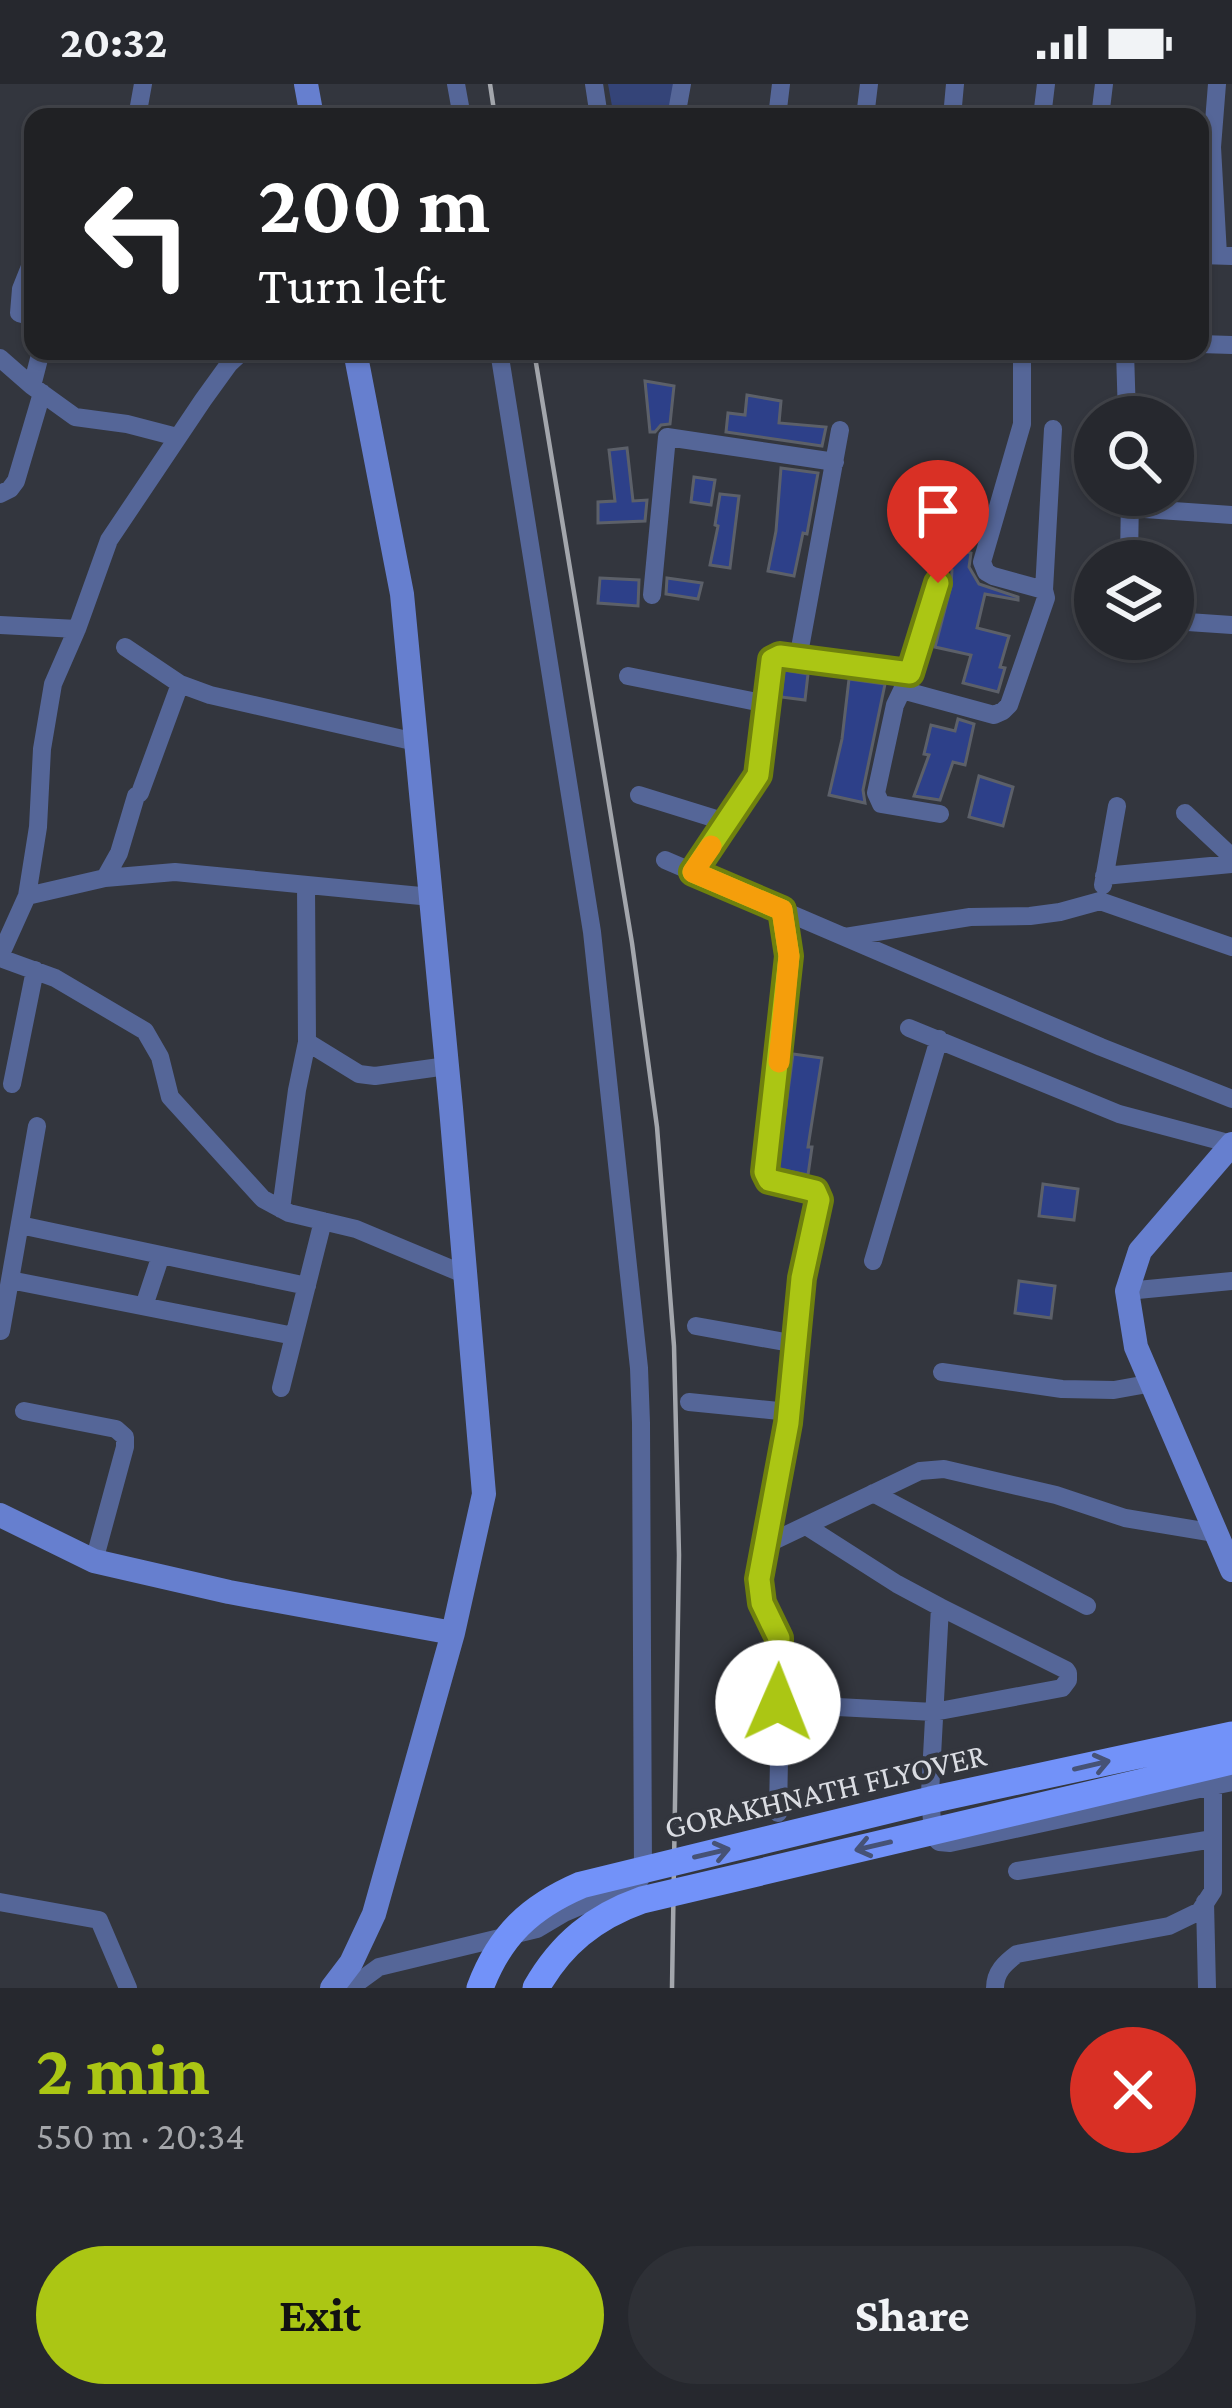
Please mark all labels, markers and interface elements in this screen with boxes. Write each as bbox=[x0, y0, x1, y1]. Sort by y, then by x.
text: 20:32 bbox=[60, 17, 167, 67]
icon: left bbox=[60, 156, 216, 312]
text: 200 m bbox=[258, 157, 490, 250]
text: Turn left bbox=[258, 255, 446, 315]
map controls bbox=[1074, 396, 1194, 660]
button: search bbox=[1074, 396, 1194, 516]
pin bbox=[887, 460, 989, 583]
icon: arrive bbox=[905, 478, 971, 544]
button: layers bbox=[1074, 540, 1194, 660]
position arrow bbox=[715, 1640, 841, 1766]
street label: GORAKHNATH FLYOVER bbox=[661, 1735, 990, 1845]
one-way arrow bbox=[1072, 1753, 1110, 1775]
one-way arrow bbox=[854, 1835, 892, 1858]
one-way arrow bbox=[692, 1841, 730, 1863]
button: close bbox=[1070, 2027, 1196, 2153]
text: 2 min bbox=[36, 2029, 210, 2109]
text: 550 m · 20:34 bbox=[36, 2114, 245, 2157]
button: Exit bbox=[36, 2246, 604, 2384]
button: Share bbox=[628, 2246, 1196, 2384]

